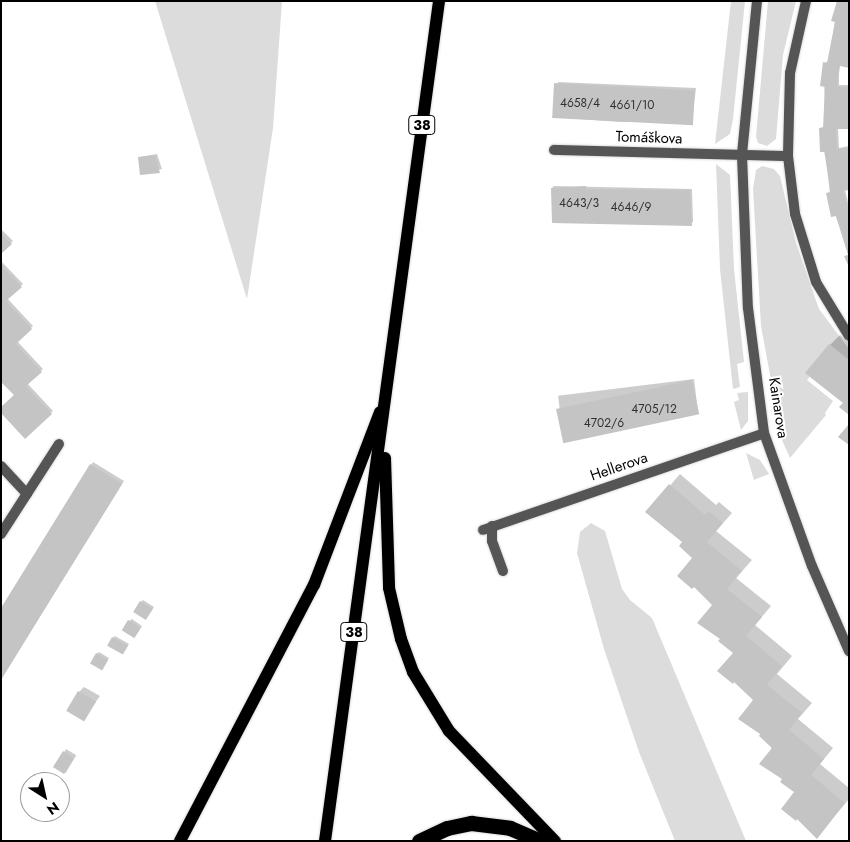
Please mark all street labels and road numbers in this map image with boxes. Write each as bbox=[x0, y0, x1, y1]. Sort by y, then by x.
road number: 38 bbox=[408, 114, 436, 136]
street label: Tomáškova bbox=[615, 128, 683, 148]
street label: Kainarova bbox=[764, 376, 792, 440]
street label: Hellerova bbox=[588, 449, 650, 485]
road number: 38 bbox=[340, 620, 368, 644]

